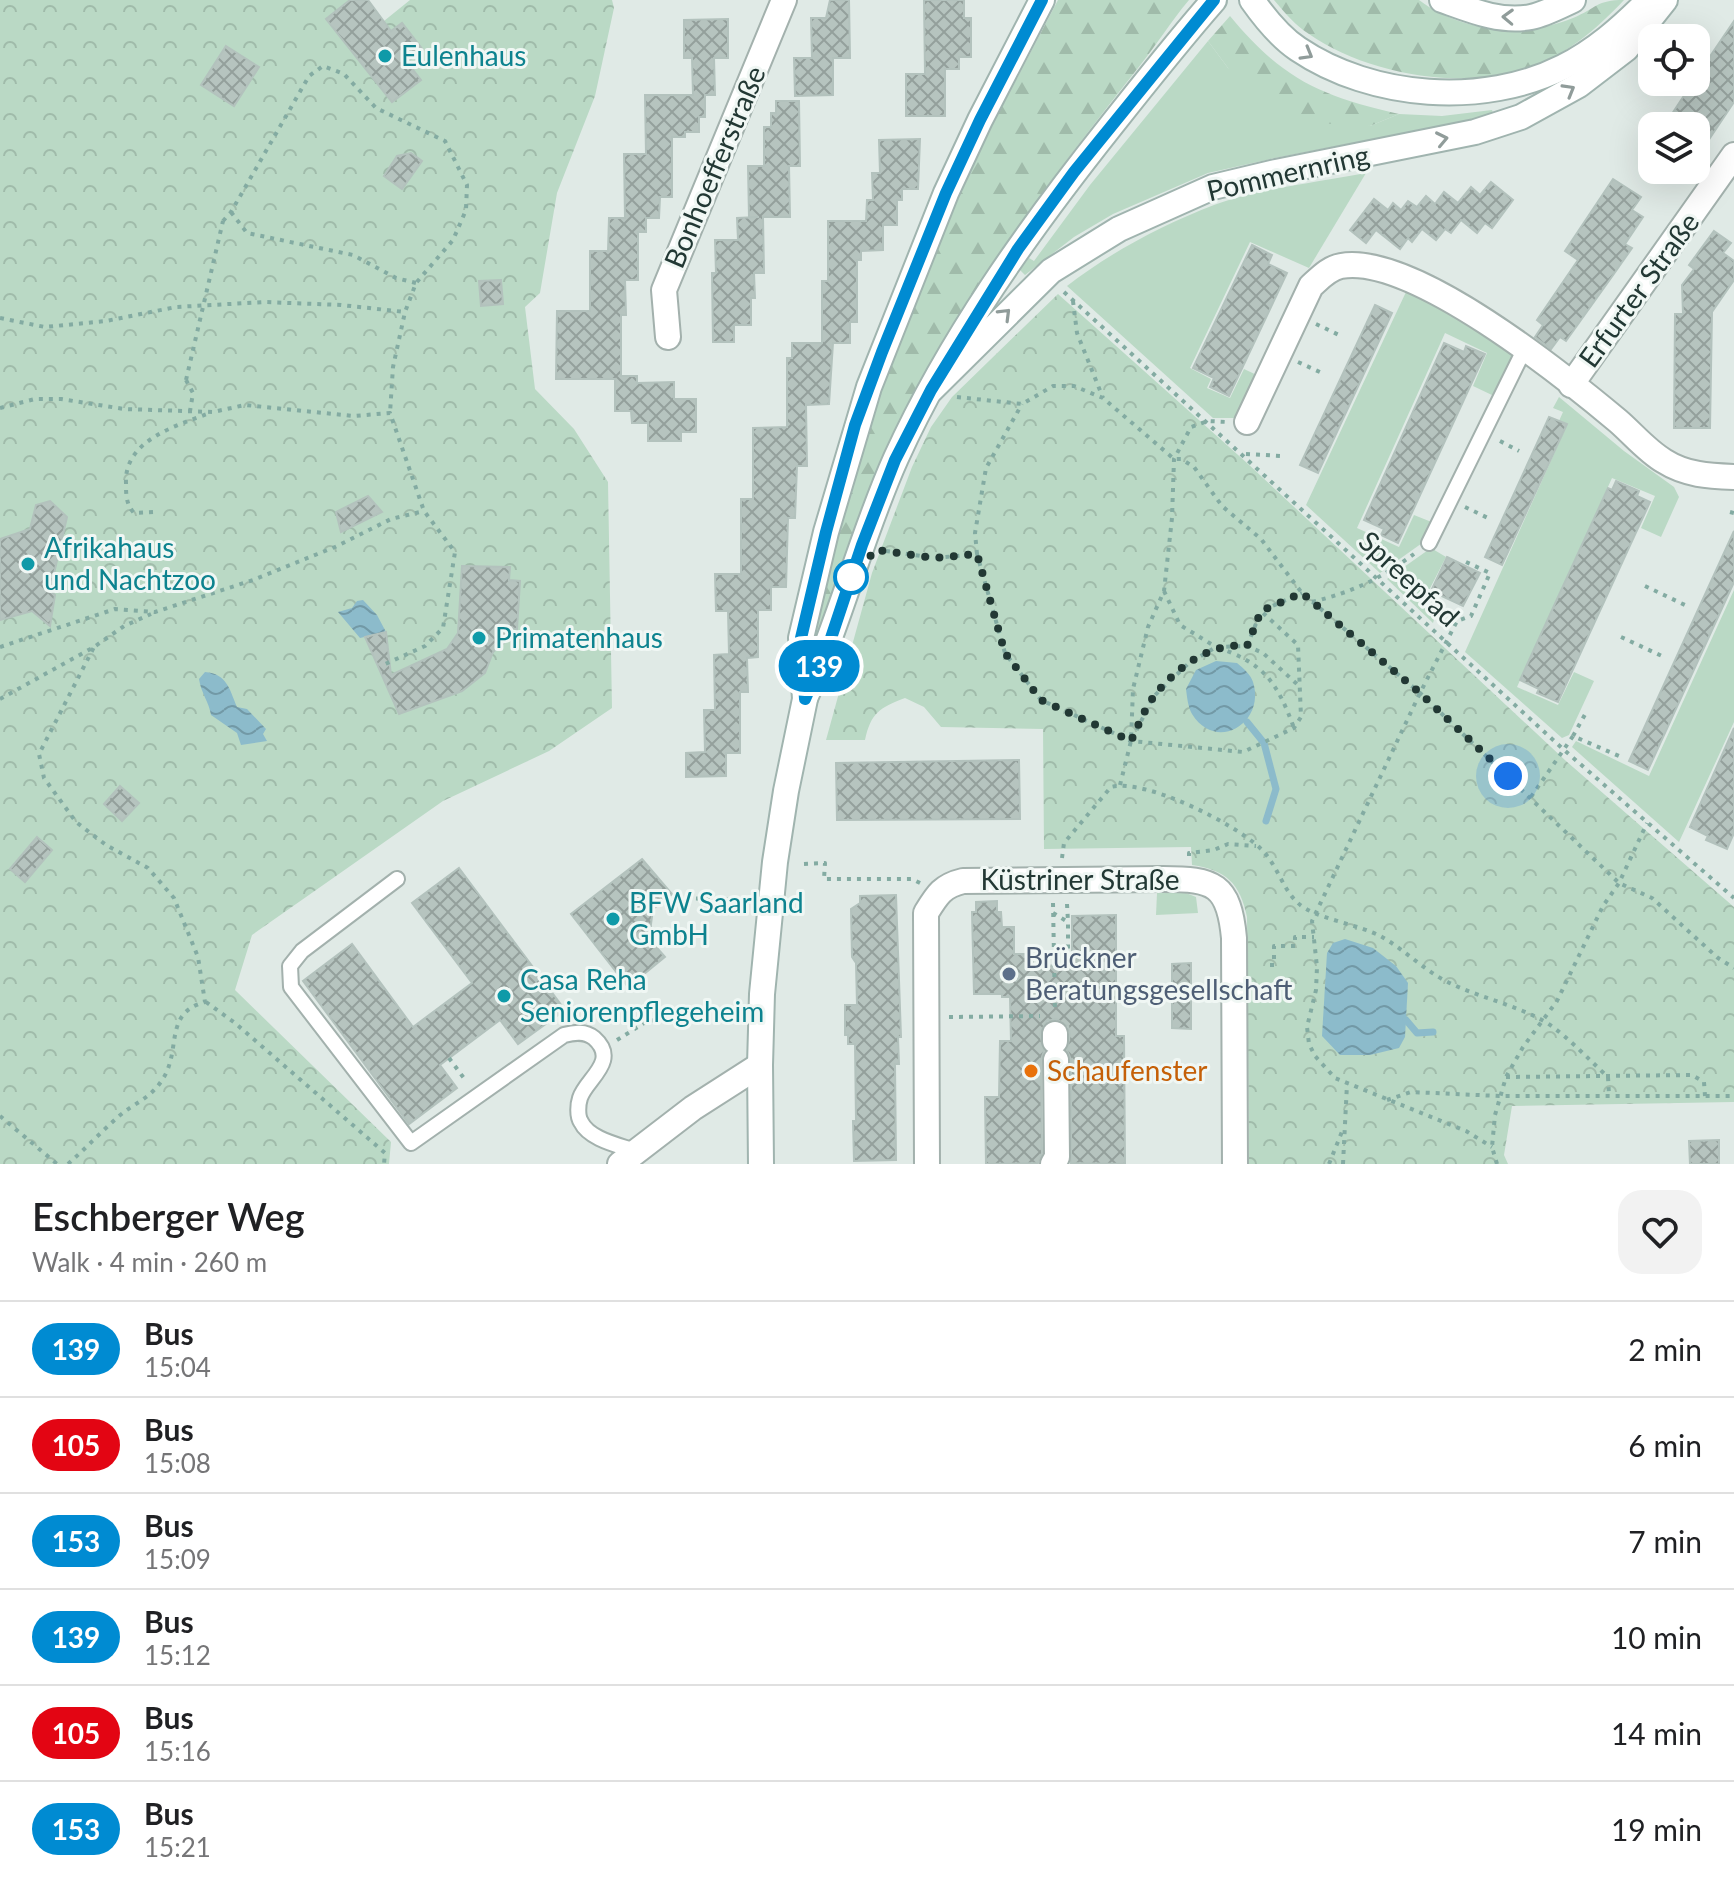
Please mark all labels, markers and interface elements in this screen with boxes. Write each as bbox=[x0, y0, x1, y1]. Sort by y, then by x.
one-way arrow bbox=[1501, 9, 1514, 26]
map controls bbox=[1638, 24, 1710, 184]
button: locate bbox=[1638, 24, 1710, 96]
place label: Eulenhaus bbox=[401, 38, 526, 72]
one-way arrow bbox=[1298, 44, 1313, 60]
marker: Eulenhaus bbox=[376, 47, 394, 65]
street label: Bonhoefferstraße bbox=[656, 61, 772, 273]
one-way arrow bbox=[1560, 84, 1575, 100]
button: layers bbox=[1638, 112, 1710, 184]
one-way arrow bbox=[1435, 131, 1449, 148]
street label: Pommernring bbox=[1203, 137, 1372, 207]
street label: Erfurter Straße bbox=[1571, 206, 1706, 373]
one-way arrow bbox=[996, 309, 1010, 324]
street label: Spreepfad bbox=[1353, 523, 1467, 633]
place label: Afrikahaus und Nachtzoo bbox=[44, 530, 216, 596]
marker: Afrikahaus und Nachtzoo bbox=[19, 555, 37, 573]
unlabelled marker bbox=[834, 560, 868, 594]
place label: Primatenhaus bbox=[495, 620, 663, 654]
marker: Primatenhaus bbox=[470, 629, 488, 647]
line badge: 139 bbox=[773, 640, 865, 692]
text: 139 bbox=[795, 649, 843, 683]
your location bbox=[1488, 756, 1528, 796]
street label: Küstriner Straße bbox=[980, 862, 1180, 896]
place label: BFW Saarland GmbH bbox=[629, 885, 804, 951]
marker: BFW Saarland GmbH bbox=[604, 910, 622, 928]
place label: Brückner Beratungsgesellschaft bbox=[1025, 940, 1292, 1006]
place label: Casa Reha Seniorenpflegeheim bbox=[520, 962, 764, 1028]
marker: Brückner Beratungsgesellschaft bbox=[1000, 965, 1018, 983]
marker: Casa Reha Seniorenpflegeheim bbox=[495, 987, 513, 1005]
place label: Schaufenster bbox=[1047, 1053, 1207, 1087]
marker: Schaufenster bbox=[1022, 1062, 1040, 1080]
button: heart bbox=[1618, 1190, 1702, 1274]
text: Eschberger Weg bbox=[32, 1193, 305, 1239]
text: Walk · 4 min · 260 m bbox=[32, 1246, 267, 1278]
text: Bus bbox=[144, 1315, 194, 1351]
text: 2 min bbox=[1628, 1331, 1702, 1367]
text: 139 bbox=[52, 1332, 100, 1366]
text: 15:04 bbox=[144, 1351, 211, 1383]
text: Bus bbox=[144, 1411, 194, 1447]
text: 6 min bbox=[1628, 1427, 1702, 1463]
text: 105 bbox=[52, 1428, 100, 1462]
text: 15:08 bbox=[144, 1447, 211, 1479]
text: Bus bbox=[144, 1507, 194, 1543]
text: 7 min bbox=[1628, 1523, 1702, 1559]
text: 153 bbox=[52, 1524, 100, 1558]
text: 15:09 bbox=[144, 1543, 211, 1575]
text: Bus bbox=[144, 1603, 194, 1639]
text: 10 min bbox=[1611, 1619, 1702, 1655]
text: 139 bbox=[52, 1620, 100, 1654]
text: 15:12 bbox=[144, 1639, 211, 1671]
text: Bus bbox=[144, 1699, 194, 1735]
text: 14 min bbox=[1611, 1715, 1702, 1751]
text: 105 bbox=[52, 1716, 100, 1750]
text: 15:16 bbox=[144, 1735, 211, 1767]
text: Bus bbox=[144, 1795, 194, 1831]
text: 19 min bbox=[1611, 1811, 1702, 1847]
text: 153 bbox=[52, 1812, 100, 1846]
text: 15:21 bbox=[144, 1831, 211, 1863]

